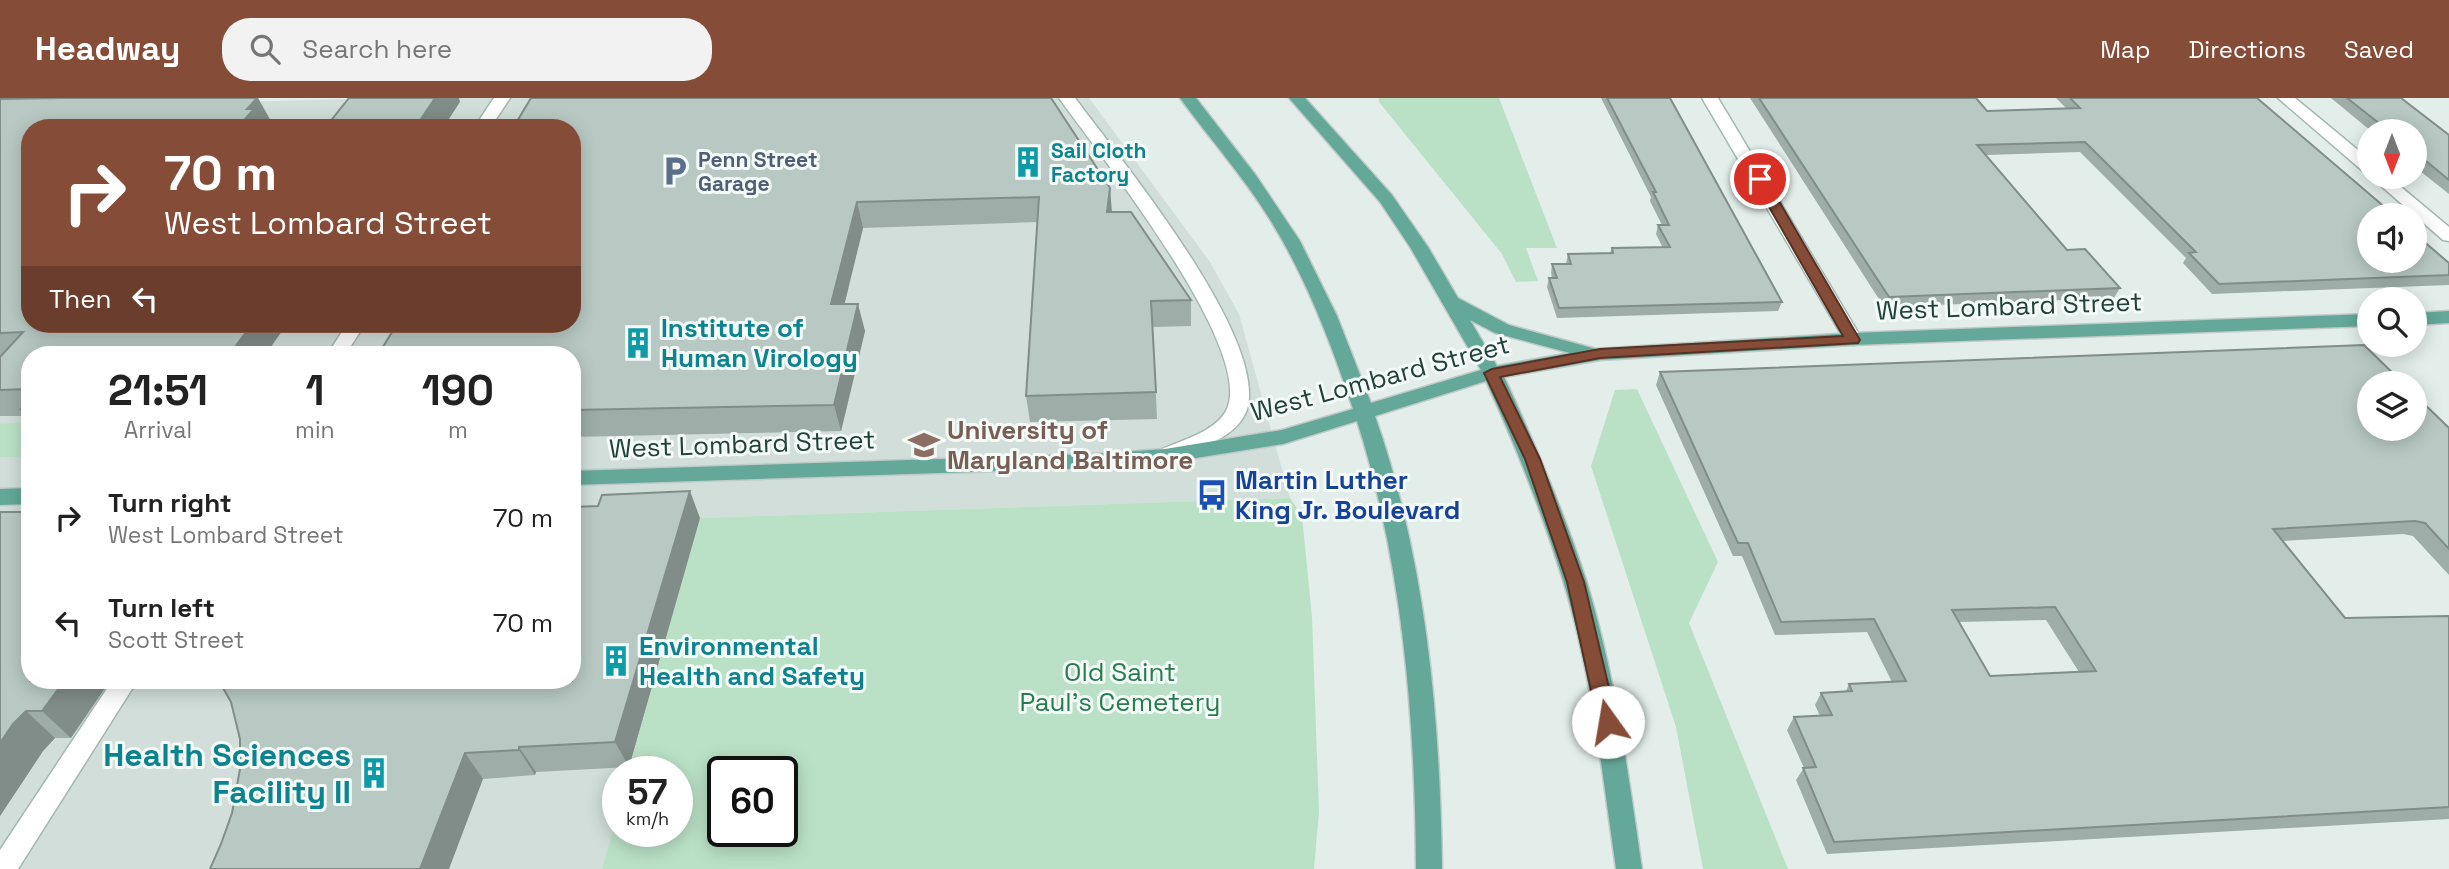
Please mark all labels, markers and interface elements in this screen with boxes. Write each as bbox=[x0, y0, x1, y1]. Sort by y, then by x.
search box bbox=[222, 18, 712, 81]
text: Headway bbox=[35, 28, 180, 70]
icon: search bbox=[246, 30, 284, 68]
text: Search here bbox=[302, 32, 452, 66]
text: Map bbox=[2100, 34, 2150, 65]
text: Directions bbox=[2188, 34, 2306, 65]
text: Saved bbox=[2344, 34, 2414, 65]
north arrow bbox=[2357, 119, 2427, 189]
map controls bbox=[2357, 119, 2427, 441]
place label: Sail Cloth Factory bbox=[1051, 137, 1147, 188]
text: 70 m bbox=[164, 142, 277, 204]
building icon: Sail Cloth Factory bbox=[1011, 145, 1045, 179]
place label: Penn Street Garage bbox=[698, 146, 817, 197]
icon: right bbox=[49, 147, 140, 238]
pin bbox=[1730, 149, 1790, 209]
parking icon: Penn Street Garage bbox=[658, 154, 692, 188]
icon: arrive bbox=[1741, 160, 1779, 198]
text: West Lombard Street bbox=[164, 203, 492, 243]
button: sound bbox=[2357, 203, 2427, 273]
icon: left bbox=[126, 280, 164, 318]
text: Then bbox=[49, 282, 112, 316]
street label: West Lombard Street bbox=[1875, 284, 2143, 328]
button: search bbox=[2357, 287, 2427, 357]
place label: Institute of Human Virology bbox=[661, 311, 858, 375]
building icon: Institute of Human Virology bbox=[621, 326, 655, 360]
street label: West Lombard Street bbox=[1247, 327, 1513, 429]
text: 21:51 bbox=[108, 364, 208, 417]
text: 1 bbox=[305, 364, 324, 417]
text: 190 bbox=[422, 364, 494, 417]
button: layers bbox=[2357, 371, 2427, 441]
place label: University of Maryland Baltimore bbox=[947, 413, 1193, 477]
text: Arrival bbox=[124, 415, 192, 445]
text: min bbox=[295, 415, 335, 445]
text: m bbox=[448, 415, 468, 445]
street label: West Lombard Street bbox=[608, 422, 876, 466]
school or university icon: University of Maryland Baltimore bbox=[907, 428, 941, 462]
place label: Martin Luther King Jr. Boulevard bbox=[1235, 463, 1460, 527]
bus stop icon: Martin Luther King Jr. Boulevard bbox=[1195, 478, 1229, 512]
text: Turn right bbox=[108, 486, 232, 520]
icon: right bbox=[49, 499, 87, 537]
text: 70 m bbox=[493, 501, 553, 535]
text: West Lombard Street bbox=[108, 520, 344, 550]
text: Turn left bbox=[108, 591, 215, 625]
icon: left bbox=[49, 604, 87, 642]
text: 70 m bbox=[493, 606, 553, 640]
text: Scott Street bbox=[108, 625, 244, 655]
place label: Environmental Health and Safety bbox=[639, 629, 865, 693]
building icon: Environmental Health and Safety bbox=[599, 644, 633, 678]
park label: Old Saint Paul's Cemetery bbox=[1020, 655, 1220, 719]
position arrow bbox=[1571, 685, 1645, 759]
place label: Health Sciences Facility II bbox=[103, 735, 351, 812]
building icon: Health Sciences Facility II bbox=[357, 756, 391, 790]
speed limit sign: 60 bbox=[707, 756, 798, 847]
text: 57 bbox=[628, 770, 667, 814]
text: km/h bbox=[626, 807, 669, 830]

